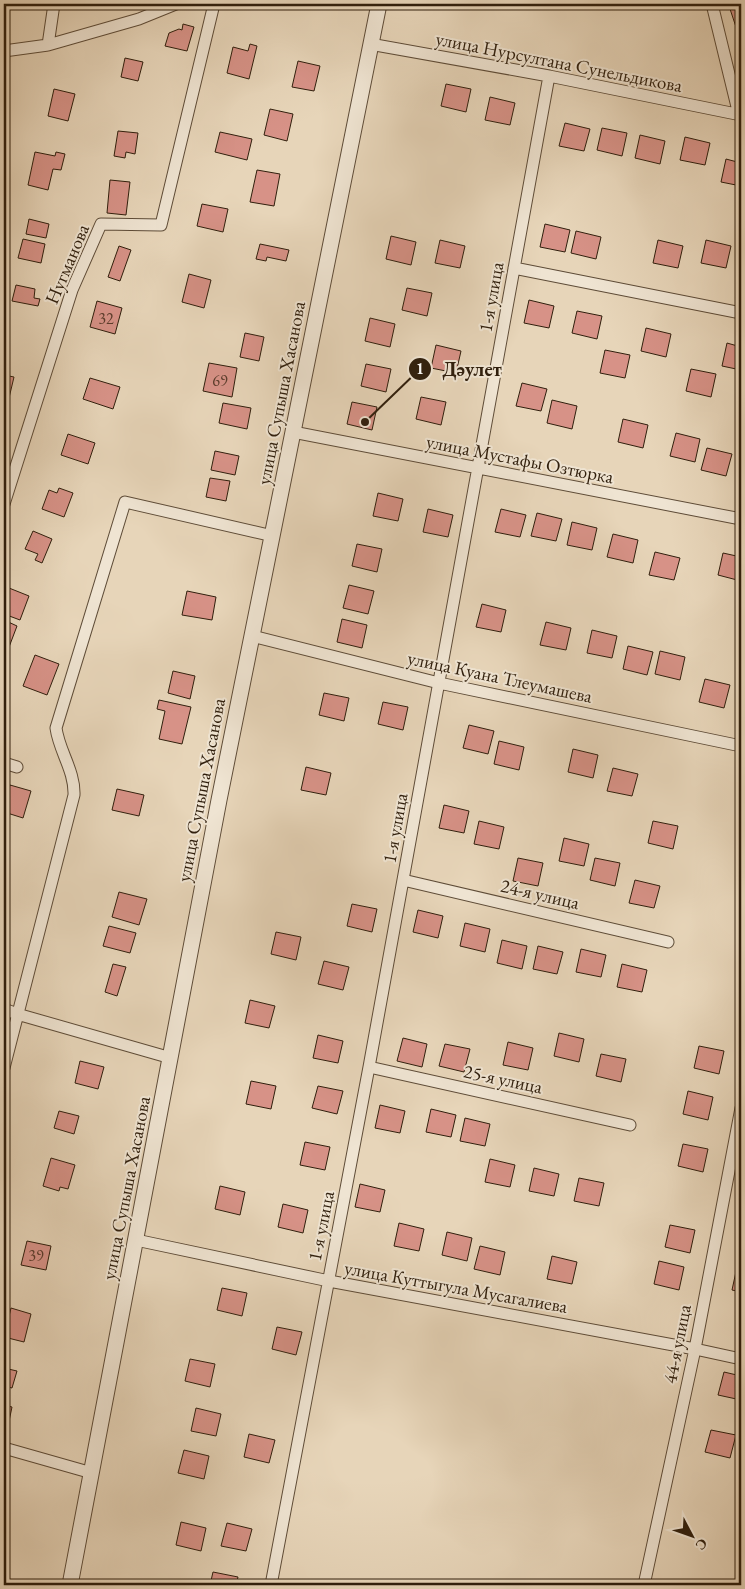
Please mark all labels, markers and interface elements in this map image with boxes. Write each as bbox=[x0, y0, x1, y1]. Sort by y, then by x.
street label: улица Нурсултана Сунельдикова bbox=[434, 26, 685, 98]
street label: Нугманова bbox=[39, 220, 95, 308]
street label: 1-я улица bbox=[473, 259, 510, 334]
street label: улица Супыша Хасанова bbox=[251, 299, 311, 487]
house number: 32 bbox=[98, 308, 114, 329]
callout: Дәулет bbox=[408, 352, 512, 387]
text: Дәулет bbox=[442, 356, 502, 382]
text: 1 bbox=[416, 359, 424, 378]
house number: 69 bbox=[212, 370, 228, 391]
street label: улица Мустафы Озтюрка bbox=[424, 429, 616, 490]
street label: улица Куана Тлеумашева bbox=[405, 645, 595, 709]
street label: улица Супыша Хасанова bbox=[171, 696, 231, 884]
street label: 1-я улица bbox=[377, 790, 414, 865]
street label: 24-я улица bbox=[498, 873, 582, 915]
street label: 25-я улица bbox=[461, 1058, 545, 1100]
street label: улица Супыша Хасанова bbox=[96, 1094, 156, 1282]
street label: 1-я улица bbox=[302, 1188, 340, 1263]
house number: 39 bbox=[28, 1245, 44, 1266]
street label: улица Куттыгула Мусагалиева bbox=[342, 1255, 570, 1319]
street label: 44-я улица bbox=[657, 1302, 697, 1386]
north arrow bbox=[668, 1512, 718, 1562]
text: С bbox=[692, 1535, 712, 1554]

